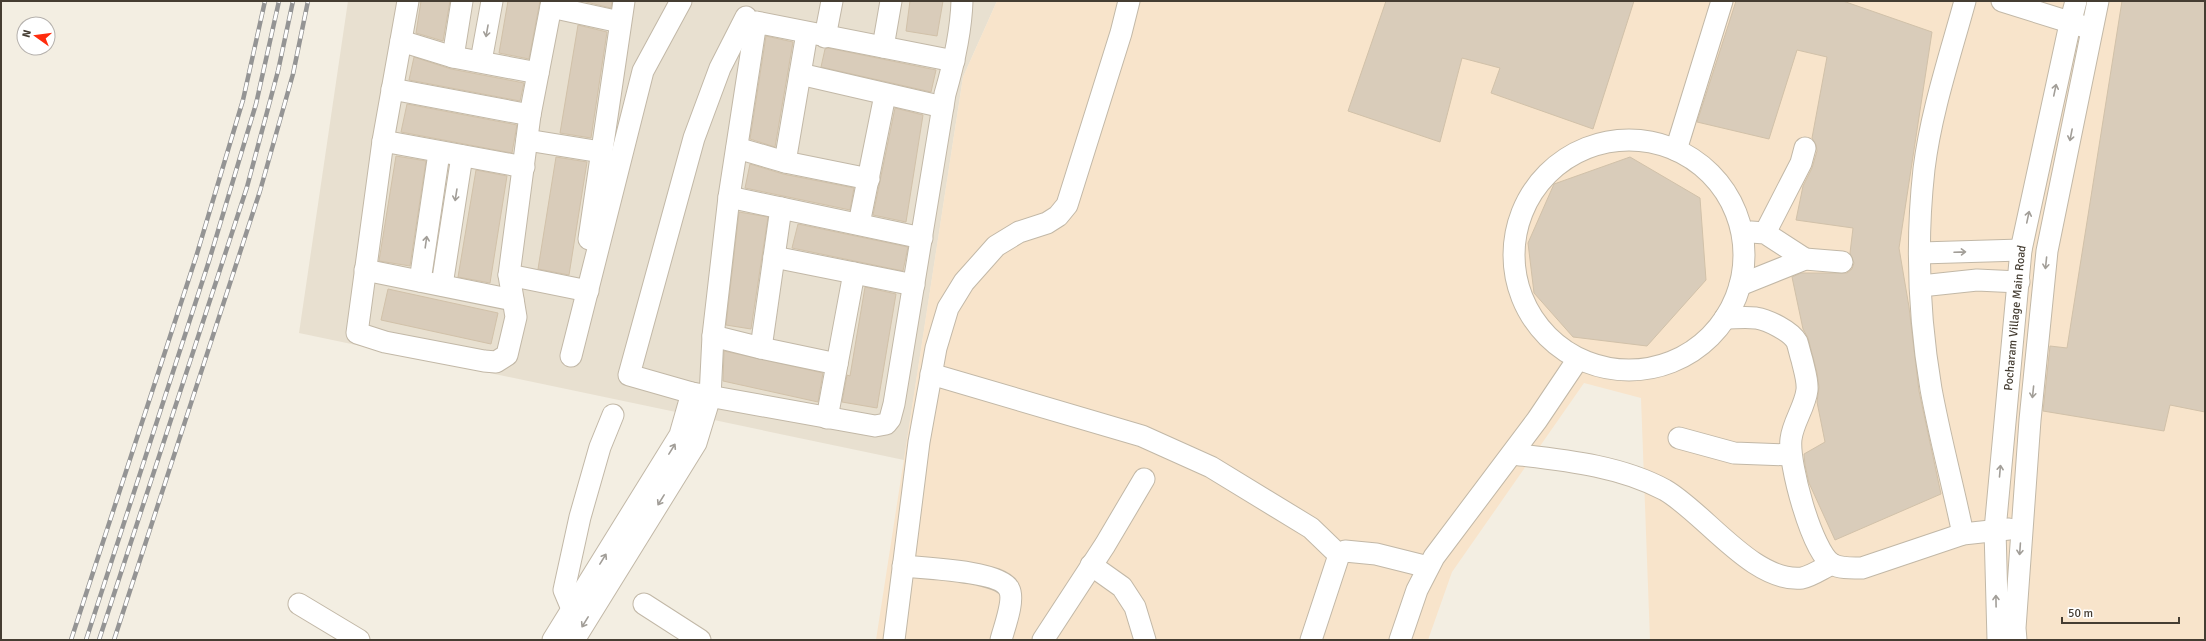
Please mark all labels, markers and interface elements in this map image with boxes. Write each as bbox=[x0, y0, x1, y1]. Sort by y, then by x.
north arrow bbox=[16, 16, 56, 56]
one-way arrow bbox=[482, 24, 490, 37]
text: N bbox=[20, 28, 34, 39]
one-way arrow bbox=[2052, 84, 2060, 97]
one-way arrow bbox=[2067, 128, 2075, 141]
one-way arrow bbox=[452, 188, 460, 201]
one-way arrow bbox=[2024, 211, 2032, 224]
one-way arrow bbox=[422, 236, 430, 249]
street label: Pocharam Village Main Road bbox=[2001, 244, 2030, 391]
one-way arrow bbox=[1953, 248, 1966, 256]
one-way arrow bbox=[2042, 256, 2050, 269]
one-way arrow bbox=[2029, 385, 2037, 398]
one-way arrow bbox=[668, 443, 676, 455]
one-way arrow bbox=[1997, 465, 2004, 478]
one-way arrow bbox=[656, 494, 664, 506]
one-way arrow bbox=[2017, 543, 2024, 556]
one-way arrow bbox=[599, 554, 607, 565]
one-way arrow bbox=[1992, 595, 2000, 608]
scale bar bbox=[2062, 599, 2179, 625]
text: 50 m bbox=[2068, 606, 2093, 621]
one-way arrow bbox=[580, 616, 588, 628]

